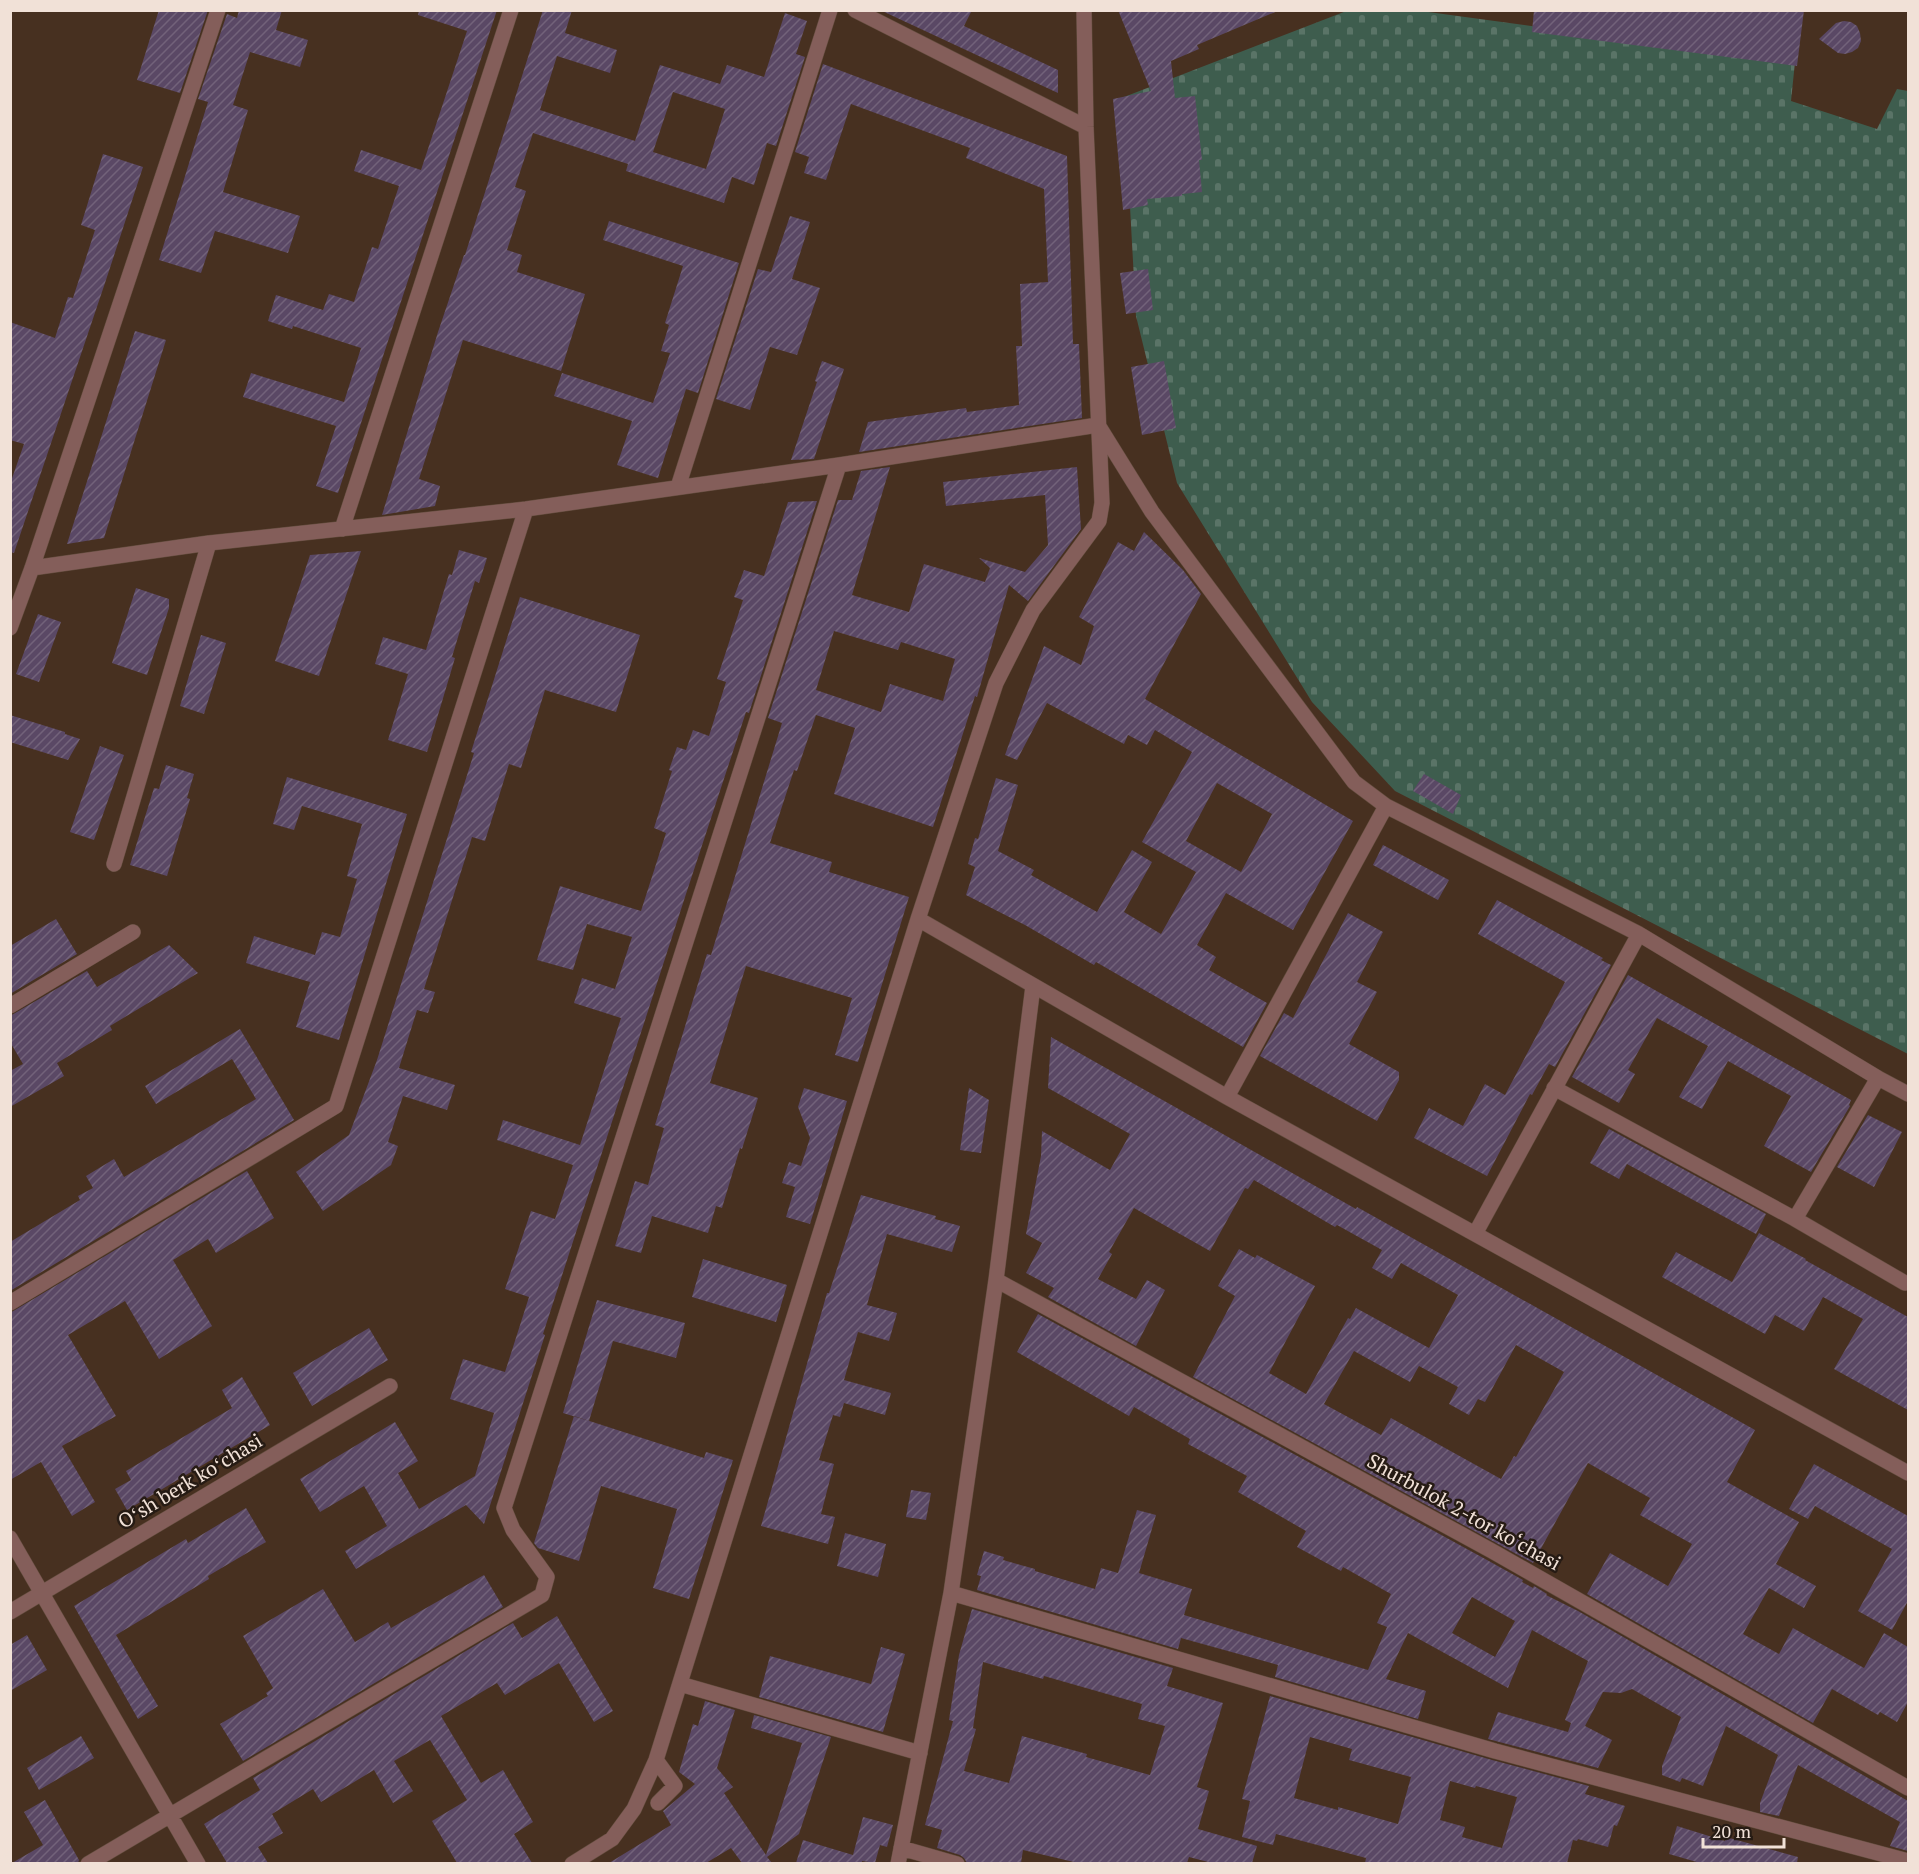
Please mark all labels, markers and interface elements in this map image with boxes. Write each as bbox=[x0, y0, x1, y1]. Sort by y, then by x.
street label: Oʻsh berk koʻchasi bbox=[112, 1427, 267, 1534]
street label: Shurbulok 2-tor ko‘chasi bbox=[1363, 1447, 1566, 1576]
scale bar bbox=[1703, 1811, 1784, 1849]
text: 20 m bbox=[1712, 1819, 1752, 1843]

